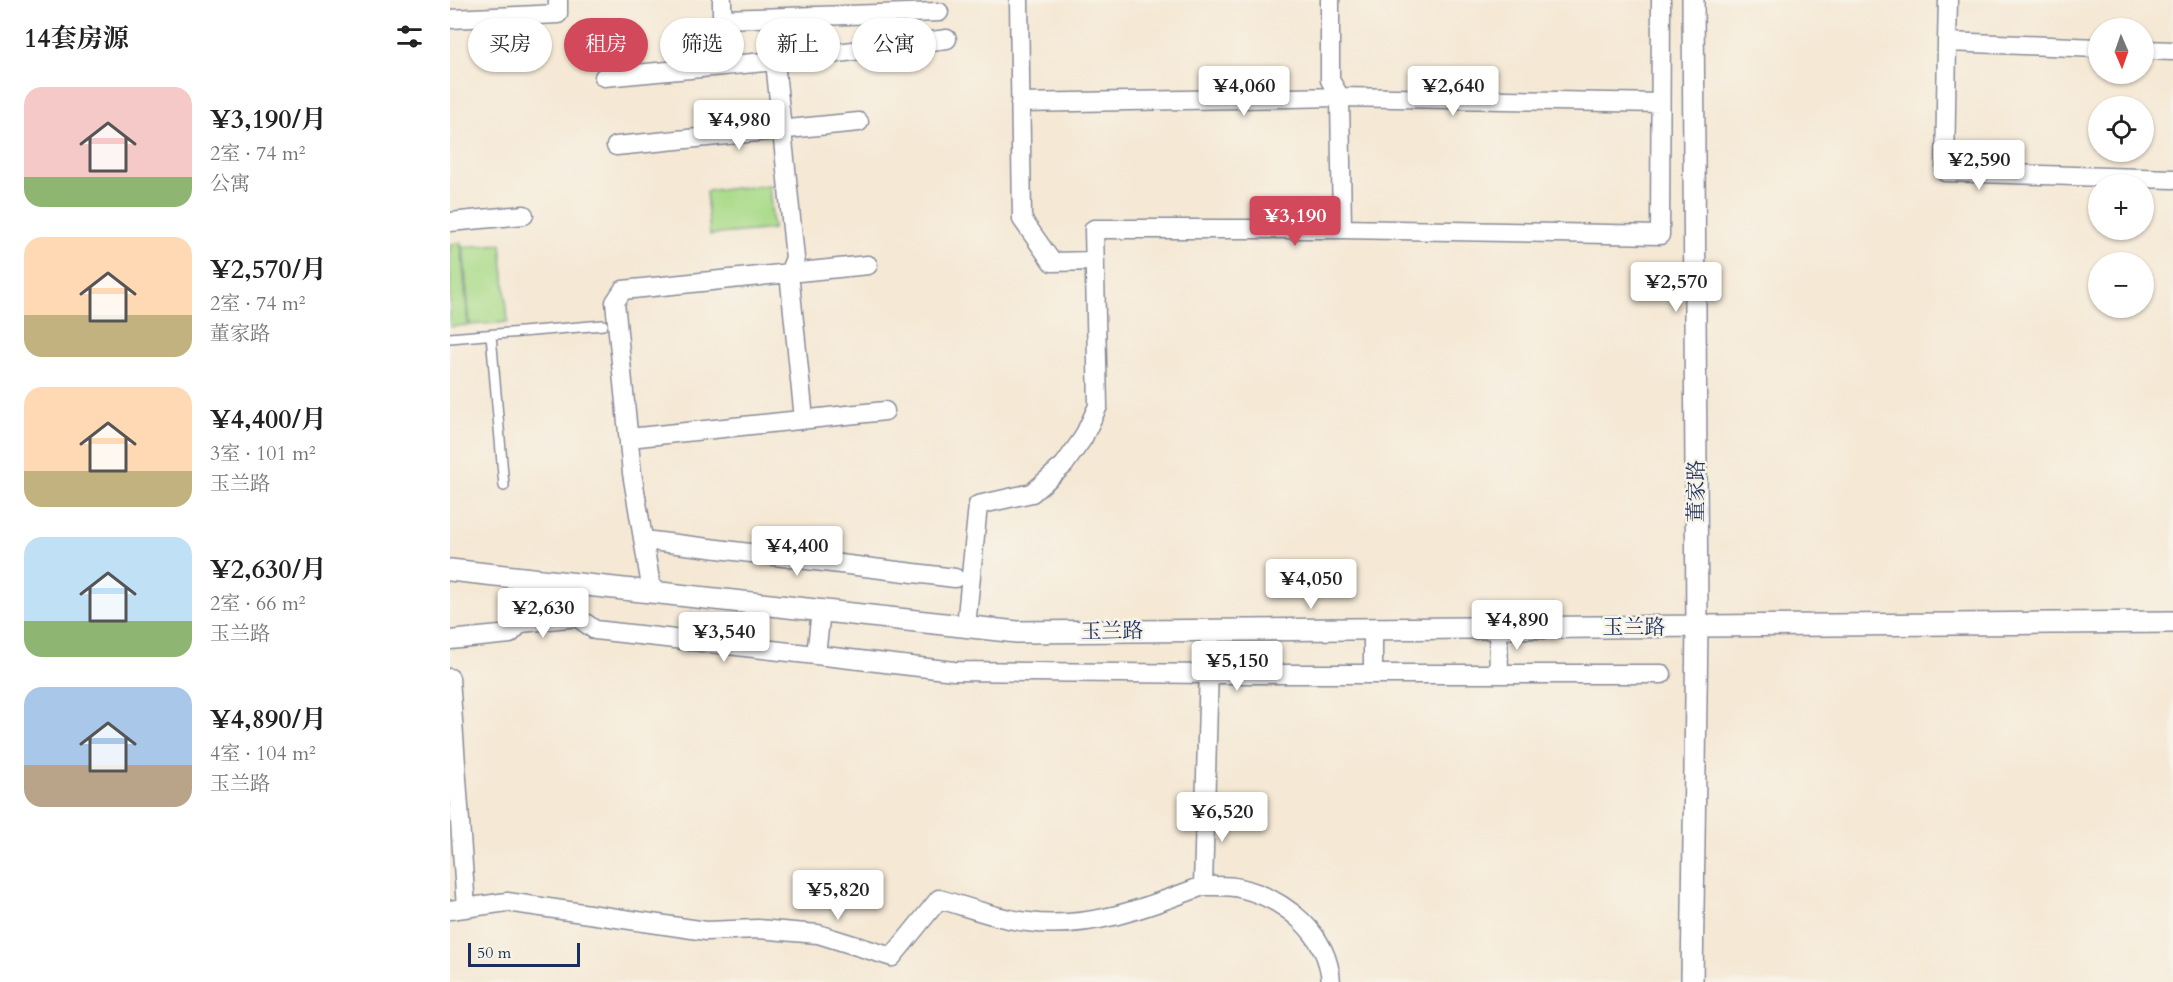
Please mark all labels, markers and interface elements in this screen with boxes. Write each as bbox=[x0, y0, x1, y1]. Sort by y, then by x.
chip: 买房 bbox=[468, 18, 552, 72]
chip: 租房 bbox=[564, 18, 648, 72]
chip: 筛选 bbox=[660, 18, 744, 72]
chip: 新上 bbox=[756, 18, 840, 72]
chip: 公寓 bbox=[852, 18, 936, 72]
north arrow bbox=[2088, 18, 2154, 84]
map controls bbox=[2088, 18, 2154, 318]
icon: filters bbox=[393, 20, 426, 53]
text: 14套房源 bbox=[24, 21, 129, 56]
pin: ¥4,060 bbox=[1195, 66, 1293, 117]
pin: ¥2,640 bbox=[1404, 66, 1502, 117]
text: ¥4,060 bbox=[1213, 72, 1275, 99]
text: ¥2,640 bbox=[1422, 72, 1484, 99]
button: locate bbox=[2088, 96, 2154, 162]
pin: ¥4,980 bbox=[690, 100, 788, 151]
text: ¥3,190/月 bbox=[210, 102, 327, 137]
text: ¥4,980 bbox=[708, 106, 770, 133]
icon: home bbox=[72, 111, 144, 183]
text: 2室 · 74 m² bbox=[210, 140, 306, 167]
pin: ¥2,590 bbox=[1930, 140, 2028, 191]
text: ¥2,590 bbox=[1948, 146, 2010, 173]
text: 公寓 bbox=[210, 170, 250, 197]
button: + bbox=[2088, 174, 2154, 240]
pin: ¥3,190 bbox=[1246, 196, 1344, 247]
text: ¥3,190 bbox=[1264, 202, 1326, 229]
text: ¥2,570/月 bbox=[210, 252, 327, 287]
button: − bbox=[2088, 252, 2154, 318]
icon: home bbox=[72, 261, 144, 333]
pin: ¥2,570 bbox=[1627, 262, 1725, 313]
text: ¥2,570 bbox=[1645, 268, 1707, 295]
text: 2室 · 74 m² bbox=[210, 290, 306, 317]
text: 董家路 bbox=[210, 320, 270, 347]
text: ¥4,400/月 bbox=[210, 402, 327, 437]
icon: home bbox=[72, 411, 144, 483]
text: 3室 · 101 m² bbox=[210, 440, 316, 467]
street label: 董家路 bbox=[1682, 460, 1711, 523]
text: 玉兰路 bbox=[210, 470, 270, 497]
pin: ¥4,400 bbox=[748, 526, 846, 577]
text: ¥4,400 bbox=[766, 532, 828, 559]
text: ¥2,630/月 bbox=[210, 552, 327, 587]
pin: ¥4,050 bbox=[1262, 559, 1360, 610]
icon: home bbox=[72, 561, 144, 633]
text: ¥4,050 bbox=[1280, 565, 1342, 592]
pin: ¥2,630 bbox=[494, 588, 592, 639]
text: 2室 · 66 m² bbox=[210, 590, 306, 617]
text: ¥2,630 bbox=[512, 594, 574, 621]
pin: ¥4,890 bbox=[1468, 600, 1566, 651]
text: ¥4,890 bbox=[1486, 606, 1548, 633]
pin: ¥3,540 bbox=[675, 612, 773, 663]
street label: 玉兰路 bbox=[1603, 613, 1666, 642]
street label: 玉兰路 bbox=[1080, 616, 1144, 647]
text: ¥3,540 bbox=[693, 618, 755, 645]
text: 玉兰路 bbox=[210, 620, 270, 647]
pin: ¥5,150 bbox=[1188, 641, 1286, 692]
text: ¥5,150 bbox=[1206, 647, 1268, 674]
text: ¥4,890/月 bbox=[210, 702, 327, 737]
icon: home bbox=[72, 711, 144, 783]
text: 4室 · 104 m² bbox=[210, 740, 316, 767]
text: 玉兰路 bbox=[210, 770, 270, 797]
pin: ¥6,520 bbox=[1173, 792, 1271, 843]
text: ¥6,520 bbox=[1191, 798, 1253, 825]
pin: ¥5,820 bbox=[789, 870, 887, 921]
text: ¥5,820 bbox=[807, 876, 869, 903]
scale bar bbox=[468, 940, 580, 968]
text: 50 m bbox=[477, 942, 511, 964]

